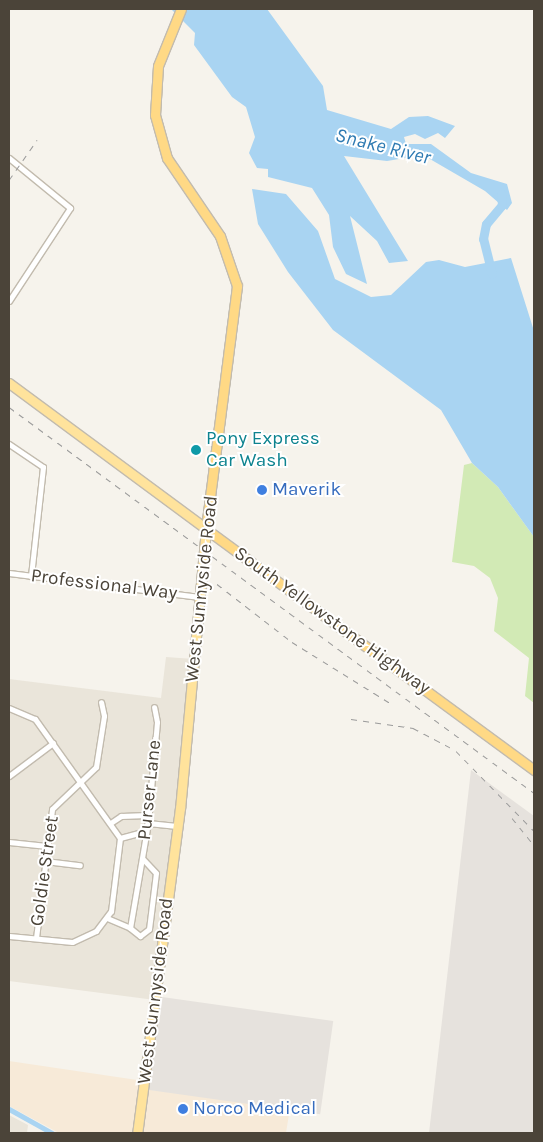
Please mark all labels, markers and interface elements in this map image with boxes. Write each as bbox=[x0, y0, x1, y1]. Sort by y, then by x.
water label: Snake River bbox=[333, 123, 433, 169]
place label: Pony Express Car Wash bbox=[206, 428, 320, 472]
marker: Pony Express Car Wash bbox=[190, 444, 202, 456]
place label: Maverik bbox=[272, 479, 341, 501]
marker: Maverik bbox=[256, 484, 268, 496]
street label: West Sunnyside Road bbox=[181, 495, 223, 683]
street label: South Yellowstone Highway bbox=[229, 542, 435, 700]
street label: Professional Way bbox=[29, 565, 179, 605]
street label: Purser Lane bbox=[133, 739, 167, 841]
street label: Goldie Street bbox=[26, 814, 64, 928]
street label: West Sunnyside Road bbox=[133, 897, 179, 1085]
place label: Norco Medical bbox=[193, 1098, 316, 1120]
marker: Norco Medical bbox=[177, 1103, 189, 1115]

